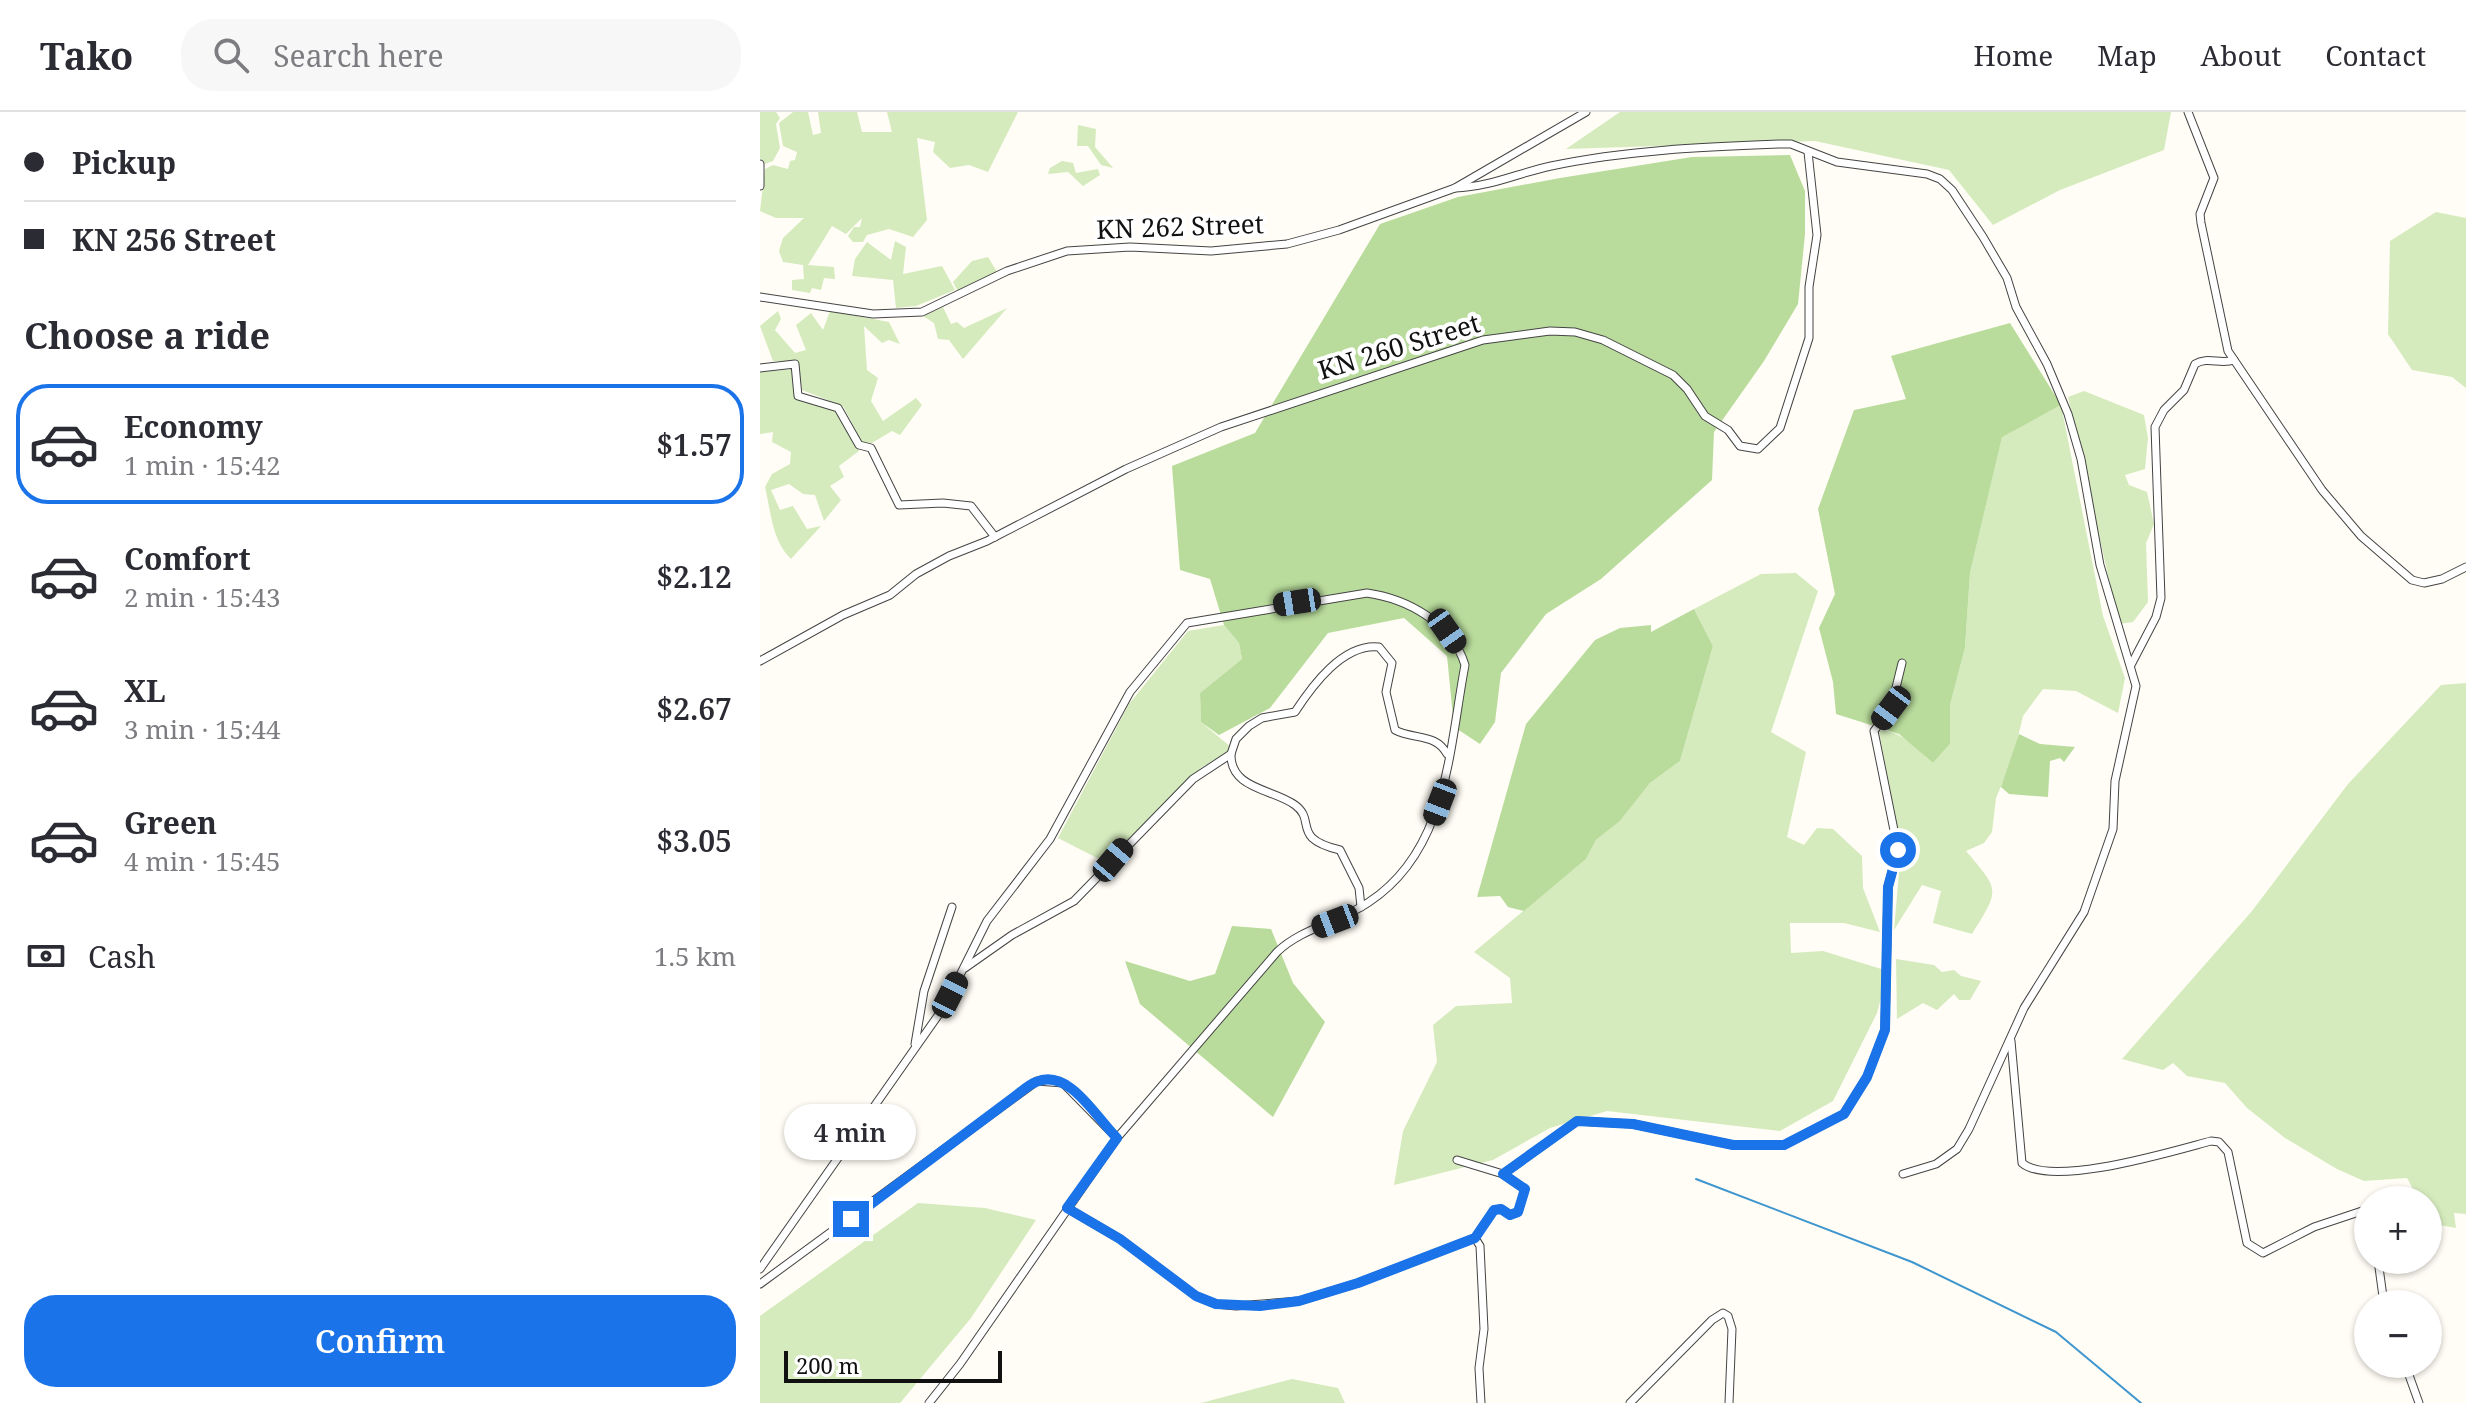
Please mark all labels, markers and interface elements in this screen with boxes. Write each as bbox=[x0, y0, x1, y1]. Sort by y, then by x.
search box bbox=[181, 19, 741, 91]
text: Tako bbox=[40, 29, 133, 81]
icon: search bbox=[209, 33, 253, 77]
text: Search here bbox=[273, 35, 444, 76]
text: Home bbox=[1974, 36, 2053, 74]
text: Map bbox=[2097, 36, 2157, 74]
text: About bbox=[2201, 36, 2281, 74]
text: Contact bbox=[2325, 36, 2426, 74]
text: Pickup bbox=[72, 142, 176, 183]
street label: KN 262 Street bbox=[1096, 205, 1264, 247]
text: KN 256 Street bbox=[72, 219, 276, 260]
street label: KN 260 Street bbox=[1313, 304, 1484, 388]
text: Choose a ride bbox=[24, 311, 270, 360]
text: Economy bbox=[124, 406, 263, 447]
icon: car bbox=[28, 408, 100, 480]
text: $1.57 bbox=[656, 424, 732, 465]
text: 1 min · 15:42 bbox=[124, 447, 281, 483]
text: Comfort bbox=[124, 538, 251, 579]
icon: car bbox=[28, 540, 100, 612]
text: $2.12 bbox=[656, 556, 732, 597]
text: 2 min · 15:43 bbox=[124, 579, 281, 615]
car bbox=[1271, 586, 1323, 618]
car bbox=[1423, 604, 1471, 658]
text: XL bbox=[124, 670, 166, 711]
icon: car bbox=[28, 672, 100, 744]
car bbox=[1867, 682, 1915, 734]
text: $2.67 bbox=[656, 688, 732, 729]
text: 3 min · 15:44 bbox=[124, 711, 281, 747]
car bbox=[1420, 775, 1460, 829]
text: Green bbox=[124, 802, 217, 843]
icon: car bbox=[28, 804, 100, 876]
text: $3.05 bbox=[656, 820, 732, 861]
route start bbox=[1880, 832, 1916, 868]
car bbox=[1088, 834, 1138, 886]
text: 4 min · 15:45 bbox=[124, 843, 281, 879]
car bbox=[1308, 901, 1362, 941]
icon: cash bbox=[24, 934, 68, 978]
text: Cash bbox=[88, 936, 156, 977]
text: 1.5 km bbox=[654, 938, 736, 974]
car bbox=[928, 968, 972, 1022]
callout: 4 min bbox=[785, 1103, 917, 1159]
text: 4 min bbox=[814, 1114, 886, 1150]
map controls bbox=[2354, 1186, 2442, 1378]
button: + bbox=[2354, 1186, 2442, 1274]
route end bbox=[833, 1201, 869, 1237]
button: − bbox=[2354, 1290, 2442, 1378]
button: Confirm bbox=[24, 1295, 736, 1387]
scale bar bbox=[784, 1347, 1002, 1383]
text: 200 m bbox=[796, 1350, 859, 1380]

